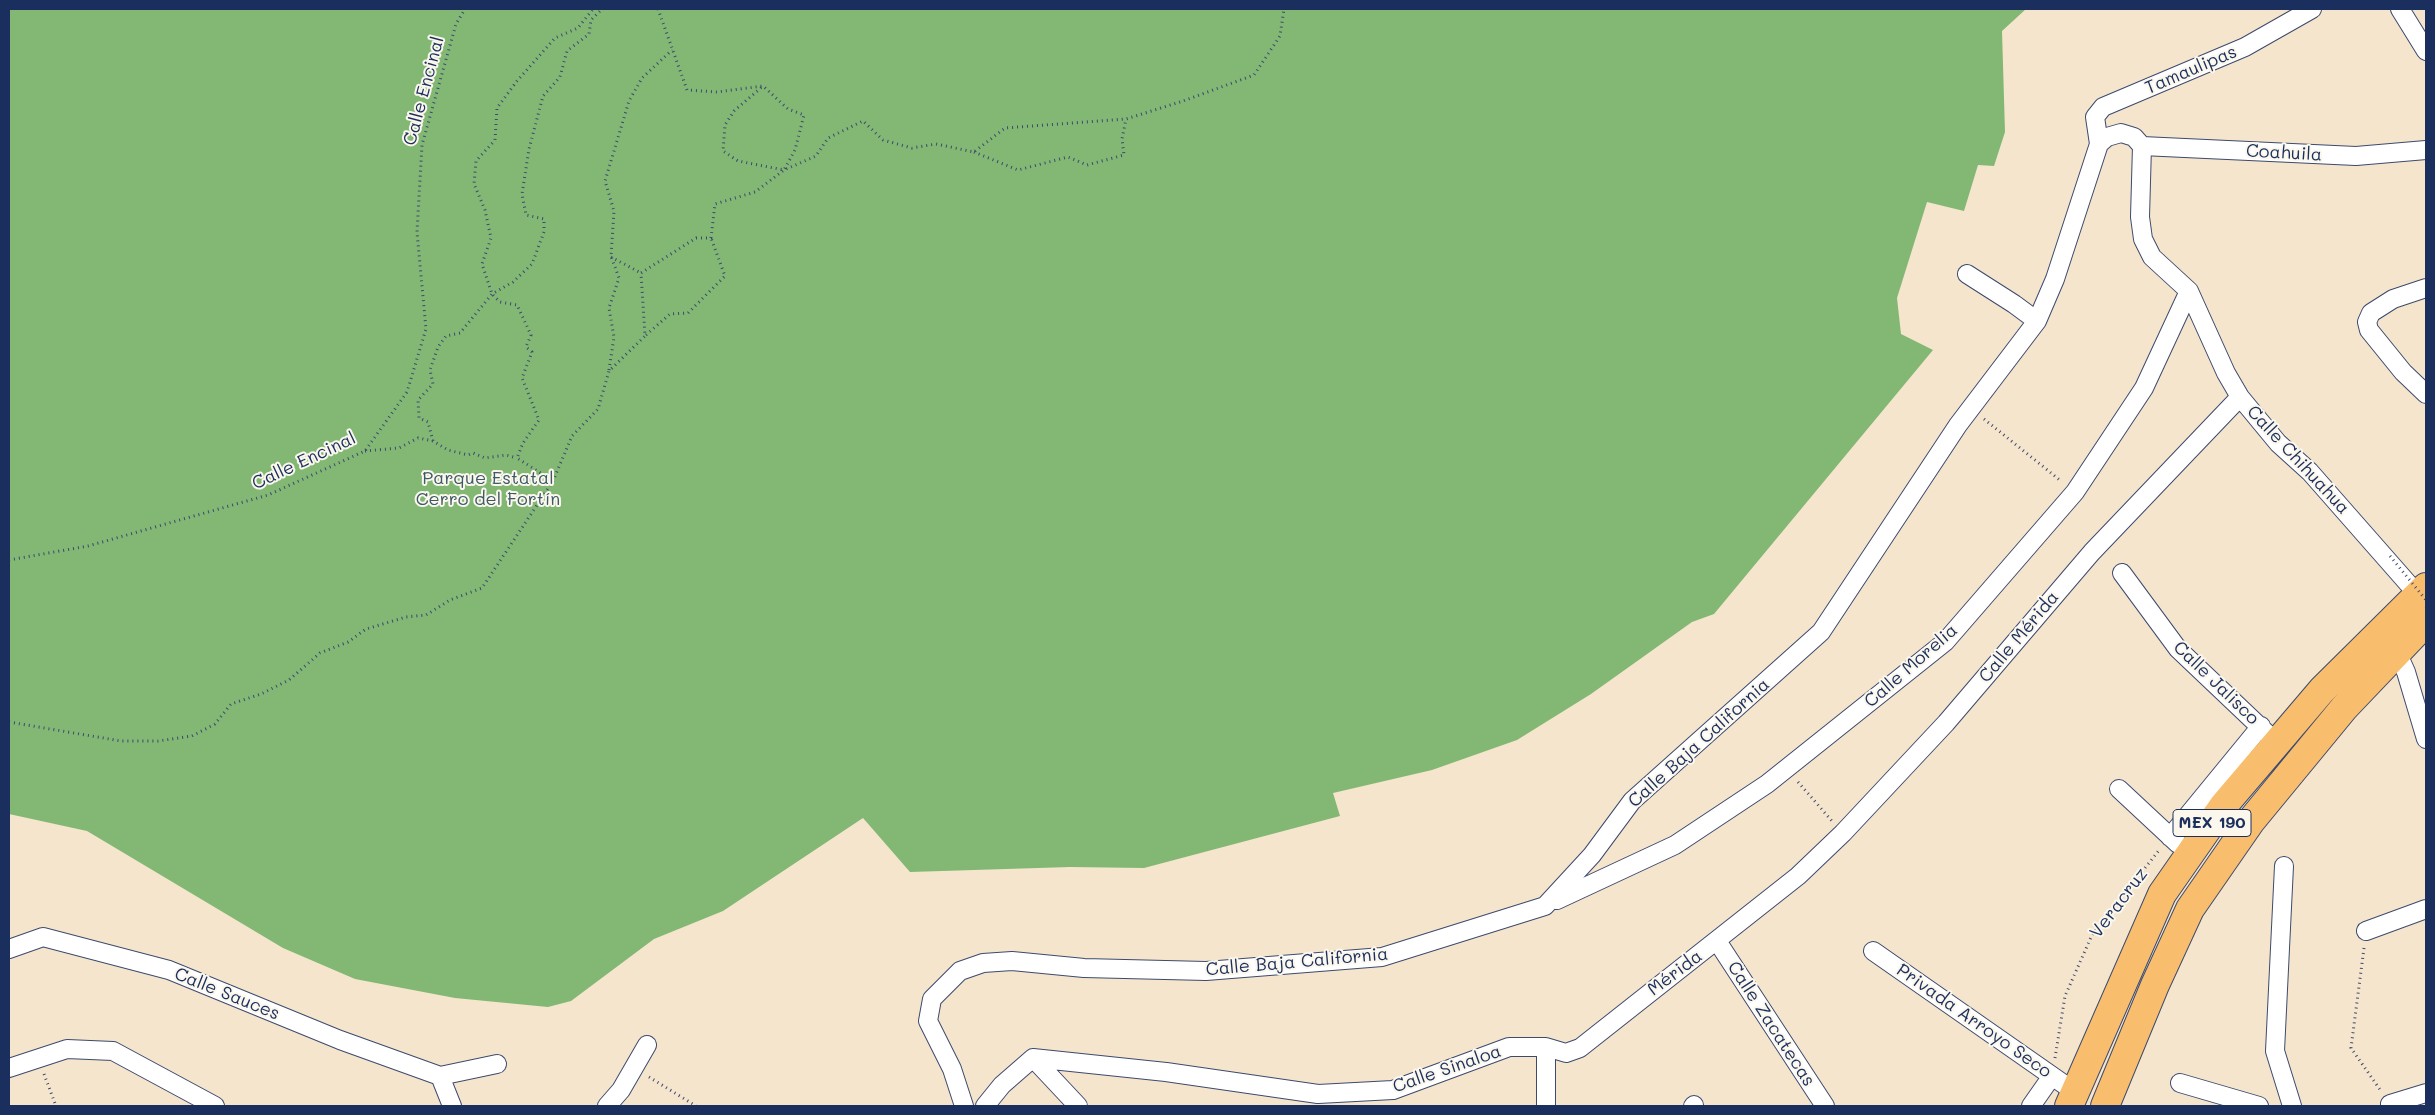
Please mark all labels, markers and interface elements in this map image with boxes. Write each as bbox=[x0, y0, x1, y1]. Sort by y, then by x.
street label: Calle Encinal bbox=[399, 34, 449, 148]
street label: Tamaulipas bbox=[2142, 41, 2240, 99]
street label: Coahuila bbox=[2245, 140, 2323, 166]
street label: Calle Chihuahua bbox=[2242, 401, 2354, 519]
street label: Calle Encinal bbox=[249, 428, 359, 494]
park label: Parque Estatal Cerro del Fortín bbox=[416, 467, 560, 509]
street label: Calle Mérida bbox=[1975, 587, 2063, 687]
street label: Calle Morelia bbox=[1860, 620, 1962, 712]
street label: Calle Jalisco bbox=[2169, 637, 2263, 729]
street label: Calle Baja California bbox=[1624, 674, 1774, 812]
road number: MEX 190 bbox=[2173, 810, 2251, 836]
street label: Veracruz bbox=[2086, 864, 2152, 942]
street label: Calle Baja California bbox=[1205, 943, 1389, 981]
street label: Mérida bbox=[1643, 946, 1707, 1000]
street label: Calle Zacatecas bbox=[1723, 957, 1819, 1091]
street label: Privada Arroyo Seco bbox=[1892, 959, 2056, 1083]
street label: Calle Sauces bbox=[171, 963, 283, 1025]
street label: Calle Sinaloa bbox=[1390, 1040, 1504, 1098]

